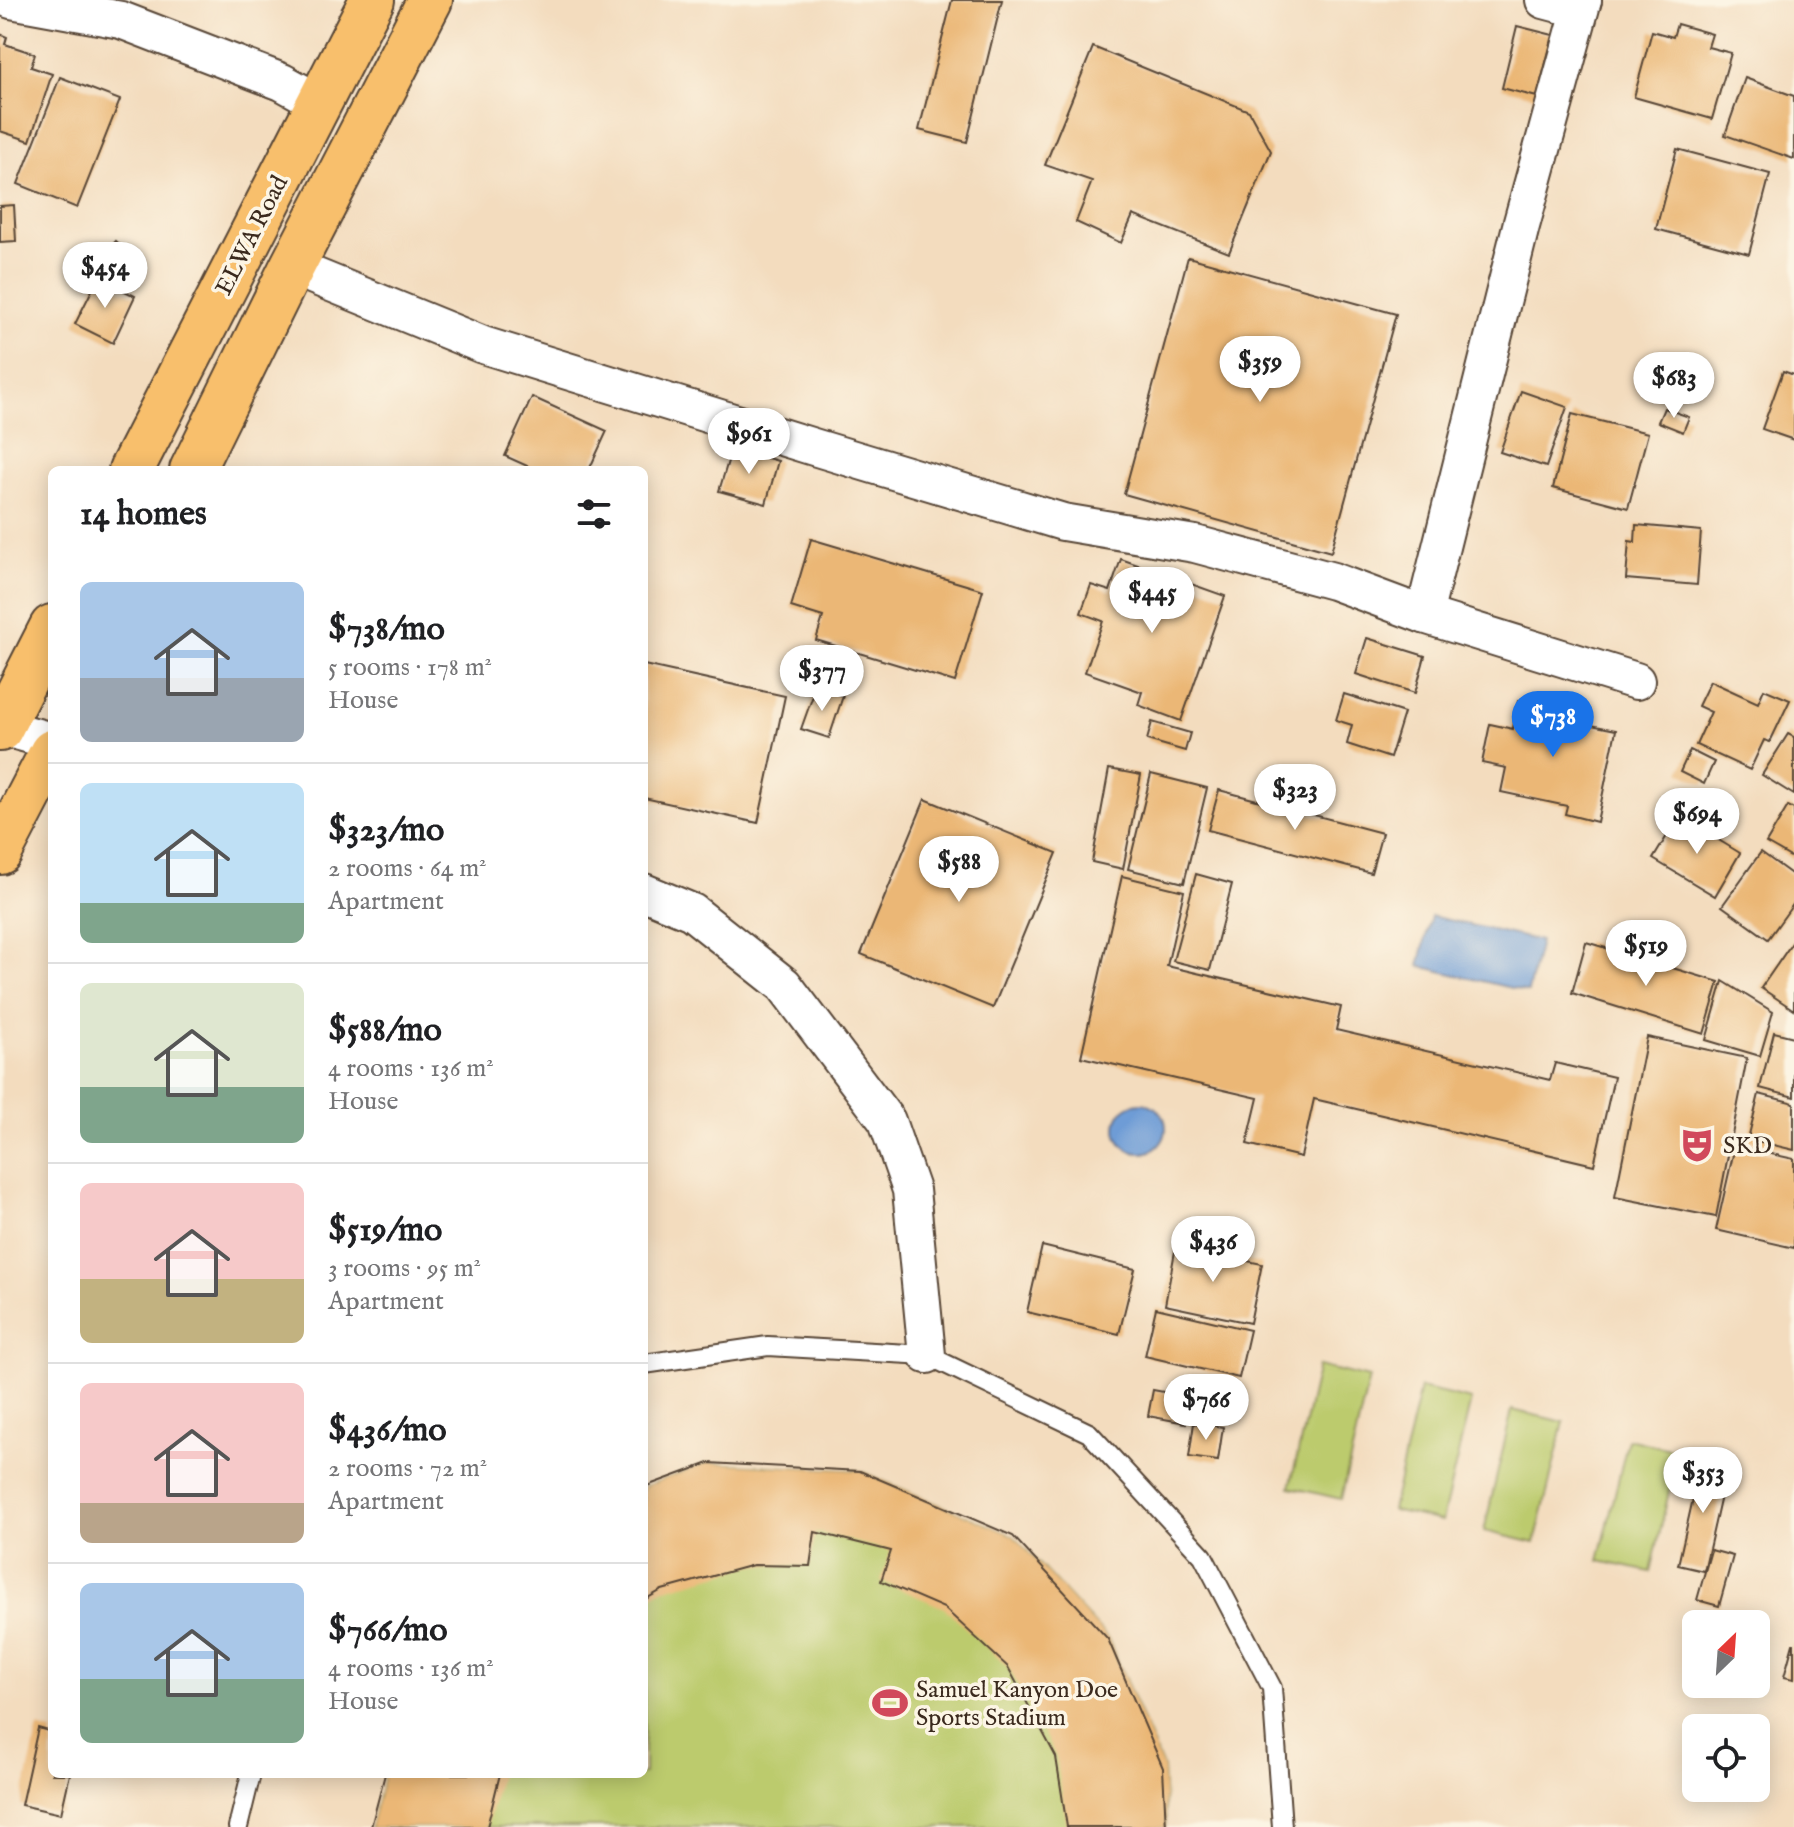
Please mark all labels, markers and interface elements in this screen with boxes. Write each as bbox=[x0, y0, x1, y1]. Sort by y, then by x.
street label: ELWA Road bbox=[209, 170, 296, 301]
pin: $454 bbox=[58, 242, 152, 310]
text: $454 bbox=[80, 251, 130, 284]
pin: $359 bbox=[1213, 336, 1307, 404]
text: $359 bbox=[1238, 345, 1282, 378]
pin: $683 bbox=[1627, 352, 1721, 420]
text: $683 bbox=[1651, 361, 1697, 394]
pin: $961 bbox=[702, 408, 796, 476]
text: $961 bbox=[726, 417, 772, 450]
icon: filters bbox=[572, 492, 616, 536]
text: 14 homes bbox=[80, 493, 207, 536]
pin: $445 bbox=[1105, 567, 1199, 635]
text: $445 bbox=[1127, 576, 1177, 609]
text: $738/mo bbox=[328, 608, 445, 651]
icon: home bbox=[144, 614, 240, 710]
pin: $377 bbox=[775, 645, 869, 713]
text: 5 rooms · 178 m² bbox=[328, 651, 492, 684]
text: $377 bbox=[798, 654, 846, 687]
text: House bbox=[328, 684, 398, 717]
pin: $738 bbox=[1506, 691, 1600, 759]
text: $738 bbox=[1530, 700, 1576, 733]
pin: $323 bbox=[1248, 764, 1342, 832]
text: $323 bbox=[1272, 773, 1318, 806]
pin: $694 bbox=[1650, 788, 1744, 856]
text: $694 bbox=[1672, 797, 1722, 830]
text: $323/mo bbox=[328, 809, 444, 852]
icon: home bbox=[144, 815, 240, 911]
pin: $588 bbox=[912, 836, 1006, 904]
text: $588 bbox=[937, 845, 981, 878]
text: 2 rooms · 64 m² bbox=[328, 852, 487, 885]
text: Apartment bbox=[328, 885, 444, 918]
pin: $519 bbox=[1599, 920, 1693, 988]
text: $519 bbox=[1624, 929, 1668, 962]
text: $588/mo bbox=[328, 1009, 442, 1052]
icon: home bbox=[144, 1015, 240, 1111]
text: 4 rooms · 136 m² bbox=[328, 1052, 494, 1085]
text: House bbox=[328, 1085, 398, 1118]
theatre icon: SKD bbox=[1678, 1126, 1716, 1164]
place label: SKD bbox=[1723, 1131, 1772, 1162]
text: $519/mo bbox=[328, 1209, 442, 1252]
icon: home bbox=[144, 1215, 240, 1311]
pin: $436 bbox=[1166, 1216, 1260, 1284]
text: $436 bbox=[1189, 1225, 1237, 1258]
text: 3 rooms · 95 m² bbox=[328, 1252, 481, 1285]
text: Apartment bbox=[328, 1285, 444, 1318]
pin: $766 bbox=[1159, 1374, 1253, 1442]
text: $766 bbox=[1182, 1383, 1230, 1416]
text: $436/mo bbox=[328, 1409, 447, 1452]
icon: home bbox=[144, 1415, 240, 1511]
pin: $353 bbox=[1656, 1447, 1750, 1515]
text: 2 rooms · 72 m² bbox=[328, 1452, 487, 1485]
text: $353 bbox=[1681, 1456, 1725, 1489]
text: Apartment bbox=[328, 1485, 444, 1518]
text: $766/mo bbox=[328, 1609, 447, 1652]
north arrow bbox=[1682, 1610, 1770, 1698]
map controls bbox=[1682, 1610, 1770, 1802]
icon: home bbox=[144, 1615, 240, 1711]
text: 4 rooms · 136 m² bbox=[328, 1652, 494, 1685]
place label: Samuel Kanyon Doe Sports Stadium bbox=[916, 1675, 1118, 1734]
sports icon: Samuel Kanyon Doe Sports Stadium bbox=[871, 1684, 909, 1722]
text: House bbox=[328, 1685, 398, 1718]
button: locate bbox=[1682, 1714, 1770, 1802]

